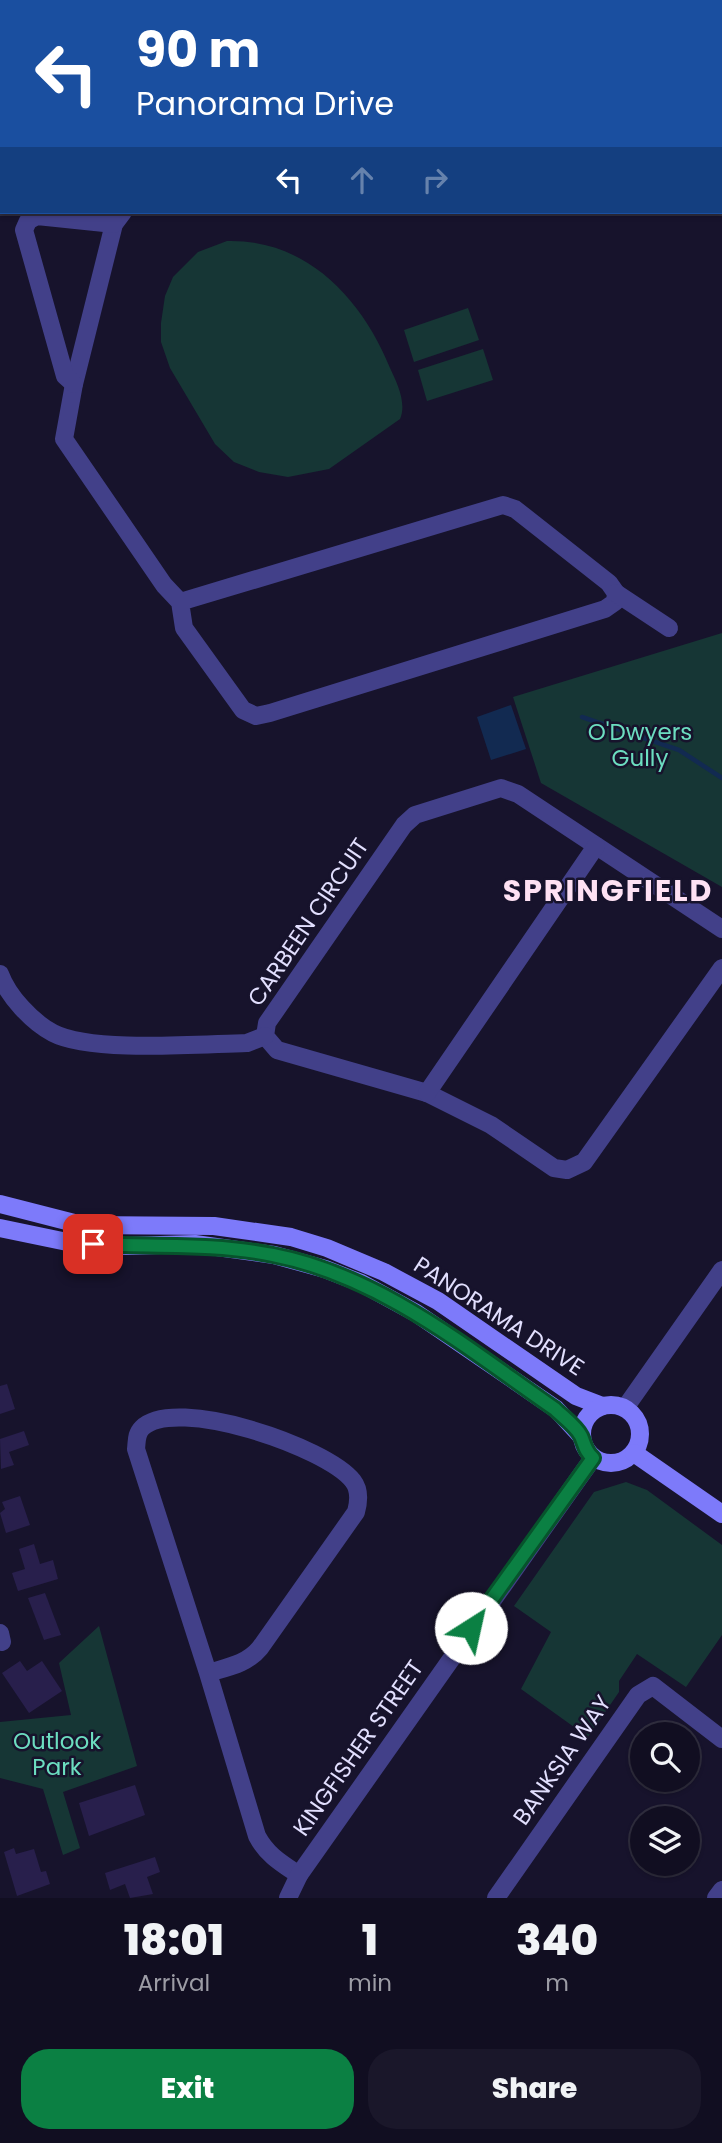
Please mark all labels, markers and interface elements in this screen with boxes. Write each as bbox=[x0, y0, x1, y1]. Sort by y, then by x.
text: 90 m bbox=[136, 16, 260, 84]
icon: left bbox=[21, 28, 112, 119]
text: Panorama Drive bbox=[136, 81, 394, 126]
icon: left bbox=[270, 161, 308, 199]
icon: ahead bbox=[343, 161, 381, 199]
icon: right bbox=[416, 161, 454, 199]
park label: O'Dwyers Gully bbox=[588, 716, 692, 774]
street label: CARBEEN CIRCUIT bbox=[240, 832, 376, 1012]
district label: SPRINGFIELD bbox=[503, 869, 713, 912]
pin bbox=[63, 1214, 123, 1274]
icon: arrive bbox=[74, 1225, 112, 1263]
street label: PANORAMA DRIVE bbox=[408, 1249, 590, 1383]
position arrow bbox=[434, 1591, 508, 1665]
street label: KINGFISHER STREET bbox=[285, 1654, 431, 1842]
street label: BANKSIA WAY bbox=[505, 1689, 619, 1831]
map controls bbox=[630, 1722, 700, 1876]
button: search bbox=[630, 1722, 700, 1792]
park label: Outlook Park bbox=[13, 1725, 101, 1783]
button: layers bbox=[630, 1806, 700, 1876]
text: 18:01 bbox=[124, 1911, 224, 1970]
text: 1 bbox=[362, 1911, 378, 1970]
text: 340 bbox=[516, 1911, 598, 1970]
text: Arrival bbox=[138, 1967, 210, 1999]
text: min bbox=[348, 1967, 392, 1999]
text: m bbox=[545, 1967, 569, 1999]
button: Exit bbox=[21, 2049, 354, 2129]
button: Share bbox=[368, 2049, 701, 2129]

